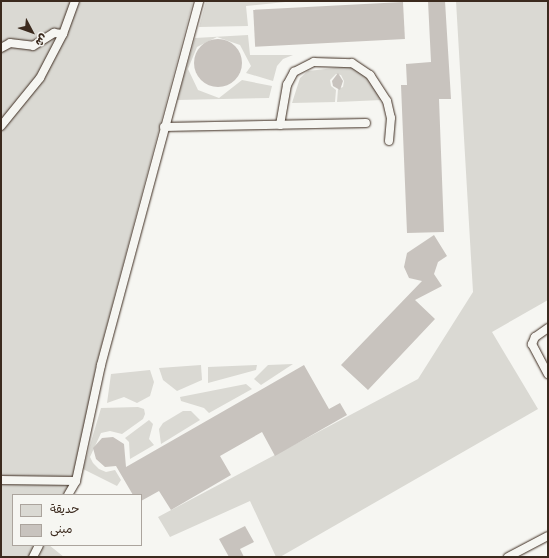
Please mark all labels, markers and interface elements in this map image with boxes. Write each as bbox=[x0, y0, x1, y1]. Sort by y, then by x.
north arrow bbox=[12, 12, 52, 52]
text: ش bbox=[32, 31, 50, 49]
legend bbox=[12, 494, 142, 546]
text: حديقة bbox=[50, 502, 79, 518]
text: مبنى bbox=[50, 522, 73, 538]

